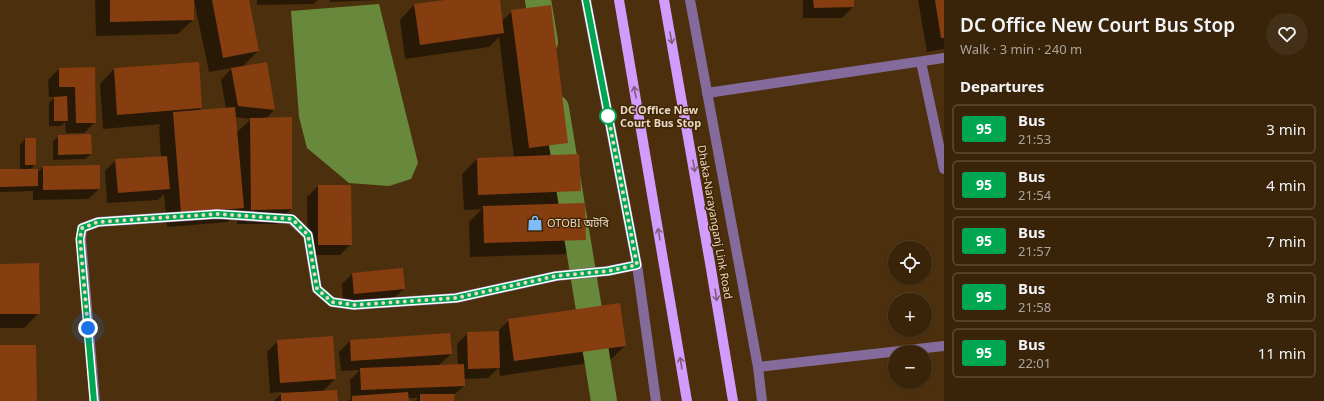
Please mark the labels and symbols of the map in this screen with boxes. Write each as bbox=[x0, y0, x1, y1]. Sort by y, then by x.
one-way arrow bbox=[667, 32, 675, 45]
one-way arrow bbox=[631, 86, 639, 99]
place label: DC Office New Court Bus Stop bbox=[620, 102, 701, 130]
marker: DC Office New Court Bus Stop bbox=[599, 107, 617, 125]
street label: Dhaka-Narayanganj Link Road bbox=[695, 144, 736, 300]
one-way arrow bbox=[690, 160, 698, 173]
shop icon: OTOBI অটবি bbox=[526, 214, 544, 232]
place label: OTOBI অটবি bbox=[547, 215, 609, 230]
one-way arrow bbox=[655, 228, 663, 241]
one-way arrow bbox=[712, 288, 720, 301]
your location bbox=[78, 318, 98, 338]
one-way arrow bbox=[676, 356, 684, 369]

